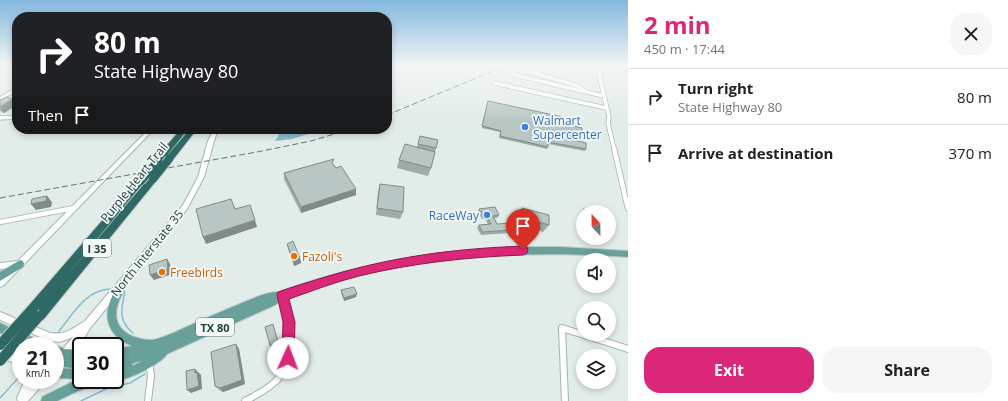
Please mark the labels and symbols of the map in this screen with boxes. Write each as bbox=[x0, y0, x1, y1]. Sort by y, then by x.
place label: Walmart Supercenter bbox=[533, 112, 602, 143]
marker: Walmart Supercenter bbox=[520, 122, 530, 132]
street label: Purple Heart Trail bbox=[96, 138, 172, 226]
north arrow bbox=[576, 205, 616, 245]
street label: North Interstate 35 bbox=[107, 206, 187, 300]
place label: RaceWay bbox=[429, 207, 480, 224]
pin bbox=[506, 209, 540, 250]
marker: RaceWay bbox=[482, 210, 492, 220]
road number: I 35 bbox=[83, 239, 111, 257]
place label: Fazoli's bbox=[302, 248, 342, 265]
marker: Fazoli's bbox=[289, 251, 299, 261]
place label: Freebirds bbox=[170, 264, 223, 281]
marker: Freebirds bbox=[157, 267, 167, 277]
road number: TX 80 bbox=[196, 318, 234, 336]
speed limit sign: 30 bbox=[72, 337, 124, 389]
position arrow bbox=[267, 337, 309, 379]

